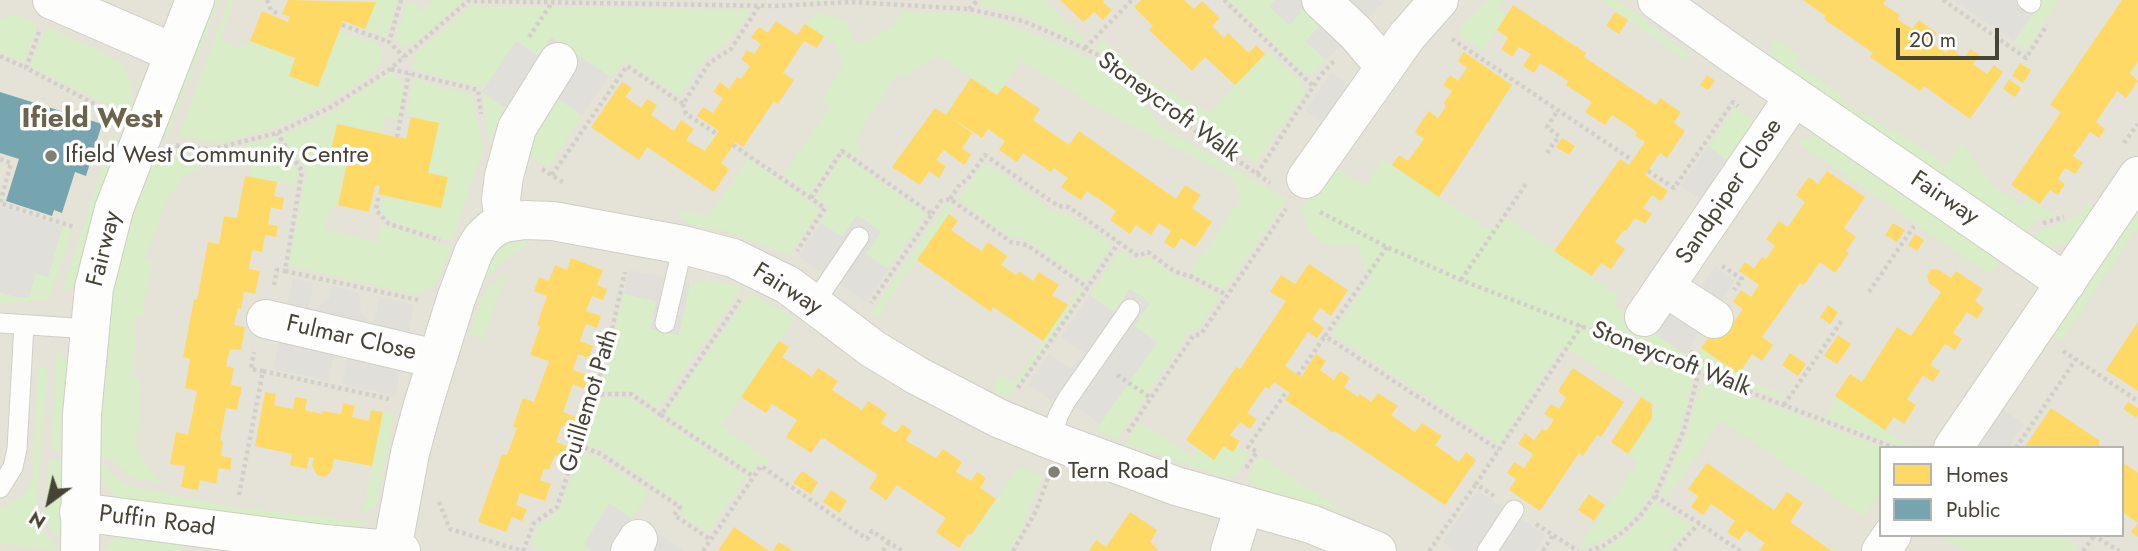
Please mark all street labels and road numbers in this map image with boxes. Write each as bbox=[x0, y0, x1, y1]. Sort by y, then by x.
street label: Stoneycroft Walk bbox=[1092, 47, 1244, 169]
street label: Sandpiper Close bbox=[1671, 114, 1789, 270]
street label: Fairway bbox=[1904, 166, 1984, 232]
street label: Fairway bbox=[82, 208, 128, 290]
street label: Fairway bbox=[747, 258, 827, 322]
street label: Fulmar Close bbox=[283, 310, 419, 368]
street label: Stoneycroft Walk bbox=[1587, 316, 1755, 404]
street label: Guillemot Path bbox=[555, 326, 625, 476]
street label: Puffin Road bbox=[97, 501, 217, 543]

